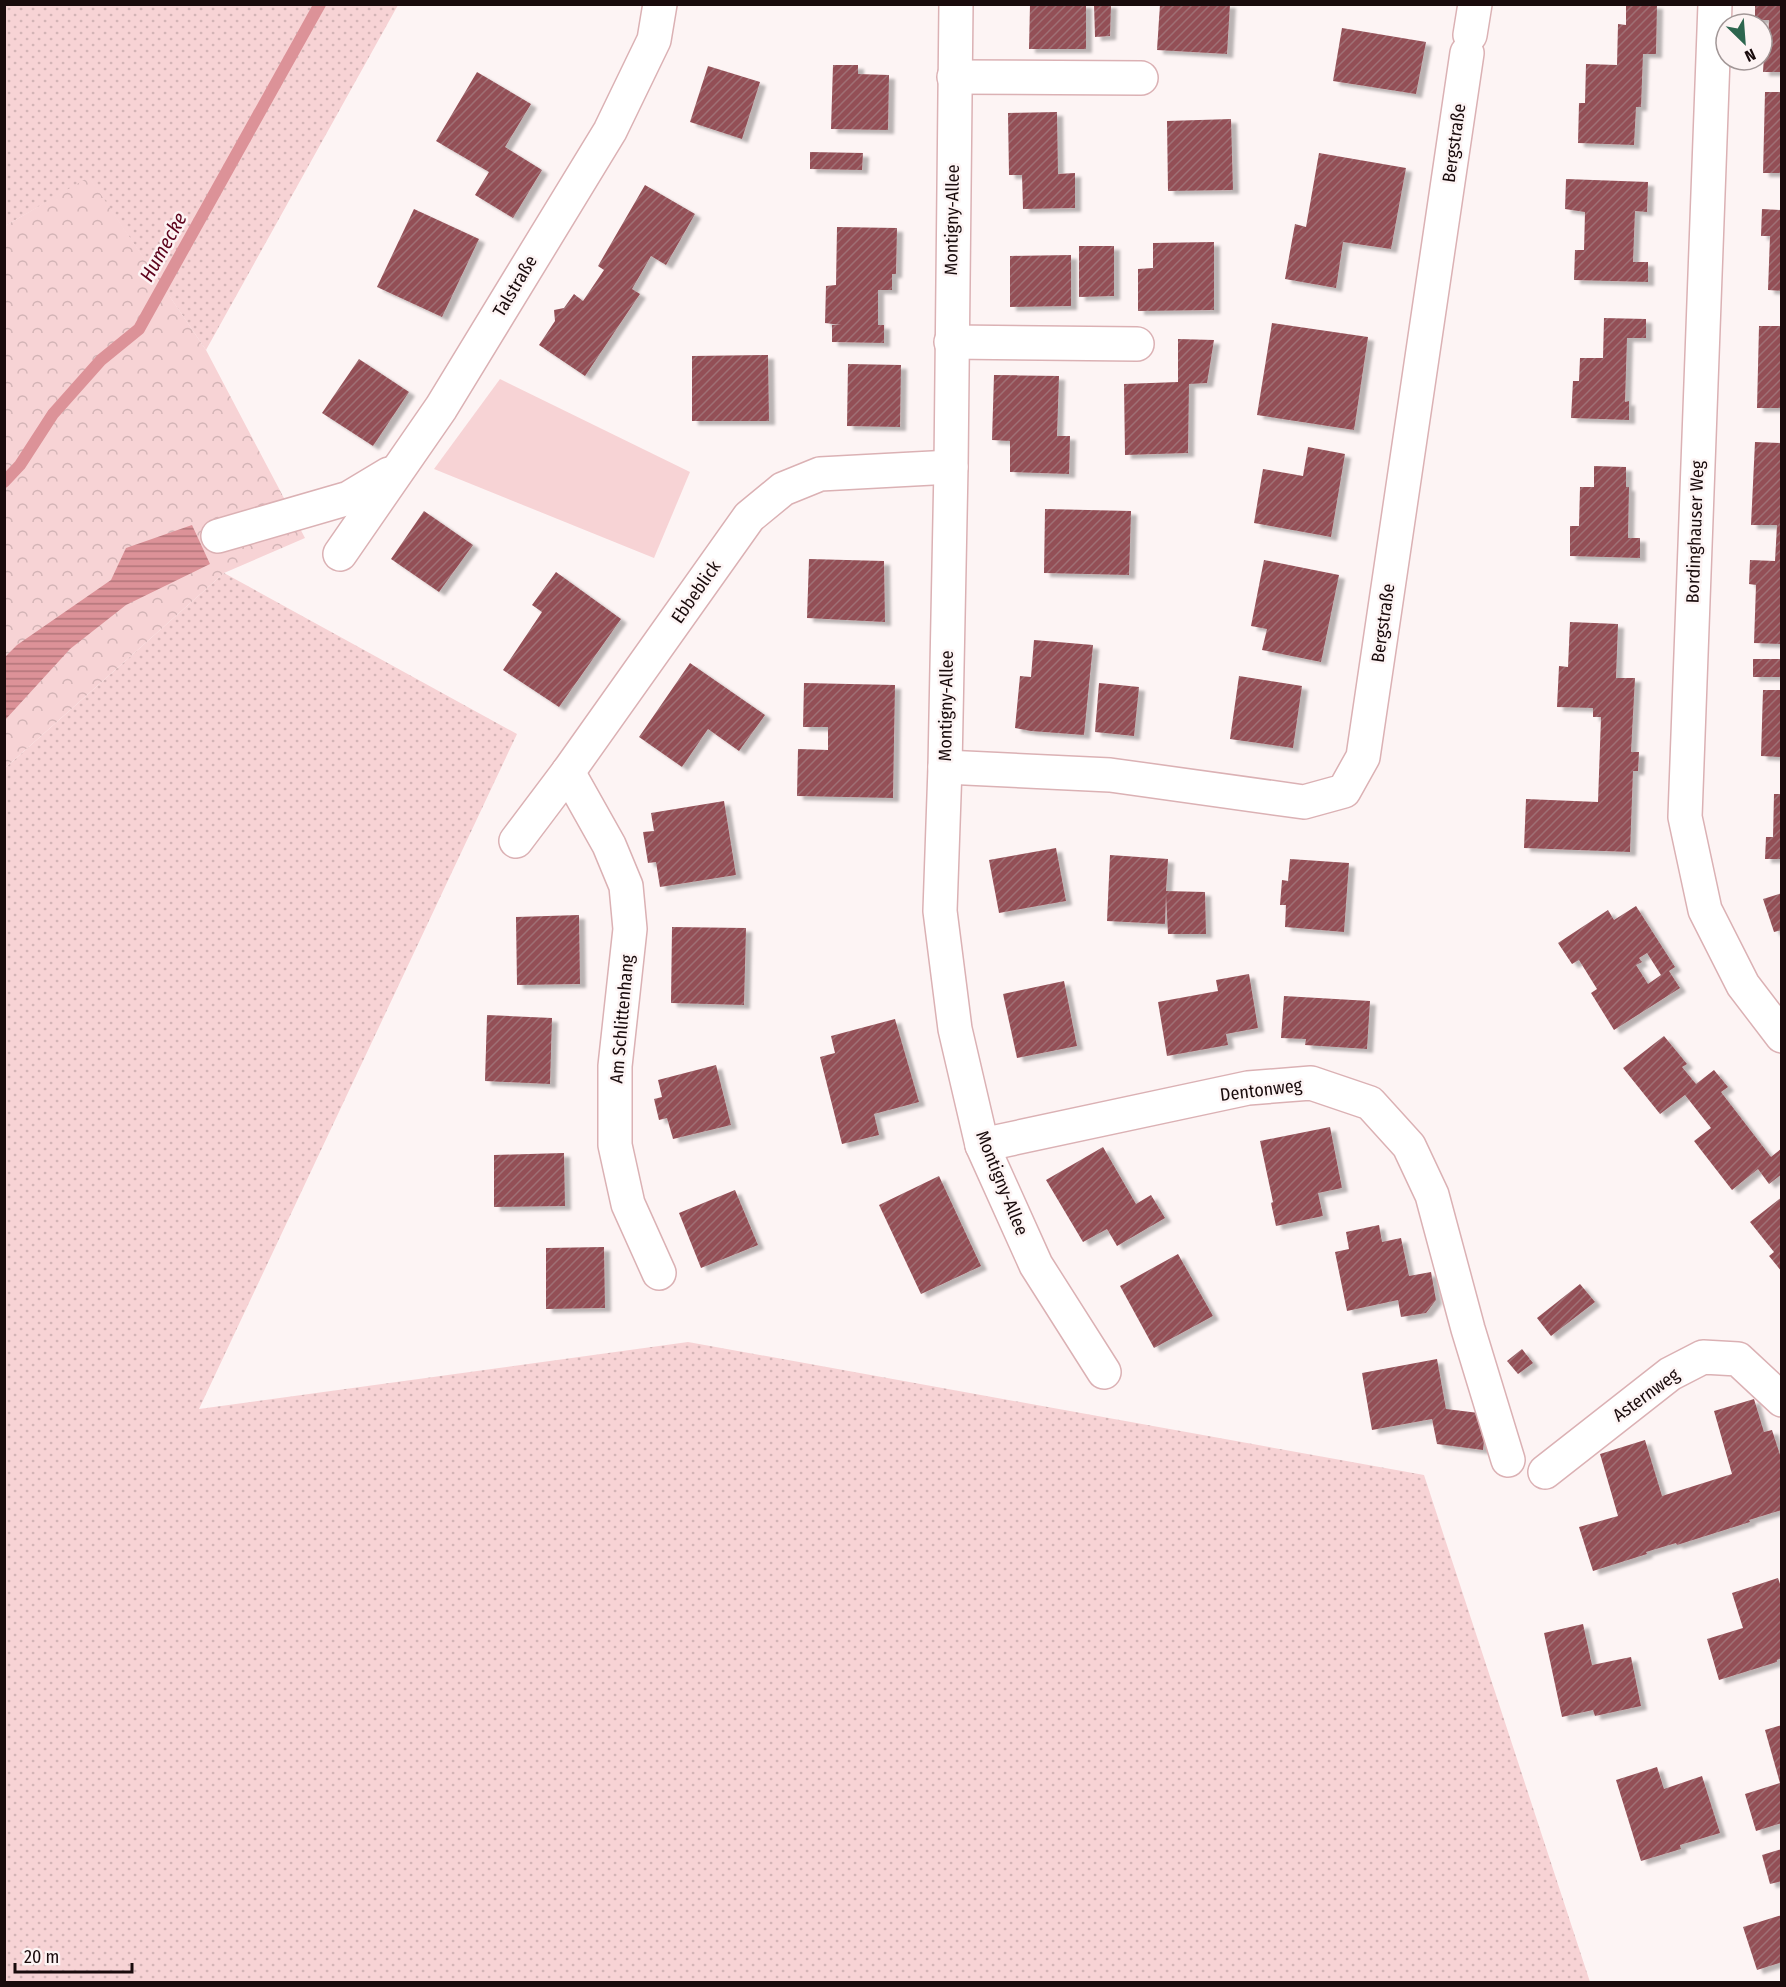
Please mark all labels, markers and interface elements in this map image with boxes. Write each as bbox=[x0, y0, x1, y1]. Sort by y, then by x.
north arrow bbox=[1714, 12, 1774, 72]
text: N bbox=[1742, 45, 1758, 66]
street label: Bergstraße bbox=[1438, 102, 1470, 184]
street label: Montigny-Allee bbox=[940, 164, 964, 276]
water label: Humecke bbox=[134, 208, 192, 286]
street label: Talstraße bbox=[488, 251, 542, 321]
street label: Bordinghauser Weg bbox=[1682, 460, 1709, 604]
street label: Ebbeblick bbox=[666, 556, 726, 628]
street label: Bergstraße bbox=[1367, 582, 1399, 664]
street label: Montigny-Allee bbox=[934, 650, 958, 762]
street label: Am Schlittenhang bbox=[605, 953, 639, 1084]
street label: Dentonweg bbox=[1219, 1074, 1304, 1106]
street label: Montigny-Allee bbox=[971, 1127, 1033, 1239]
street label: Asternweg bbox=[1609, 1363, 1684, 1426]
scale bar bbox=[15, 1936, 132, 1974]
text: 20 m bbox=[24, 1946, 59, 1968]

